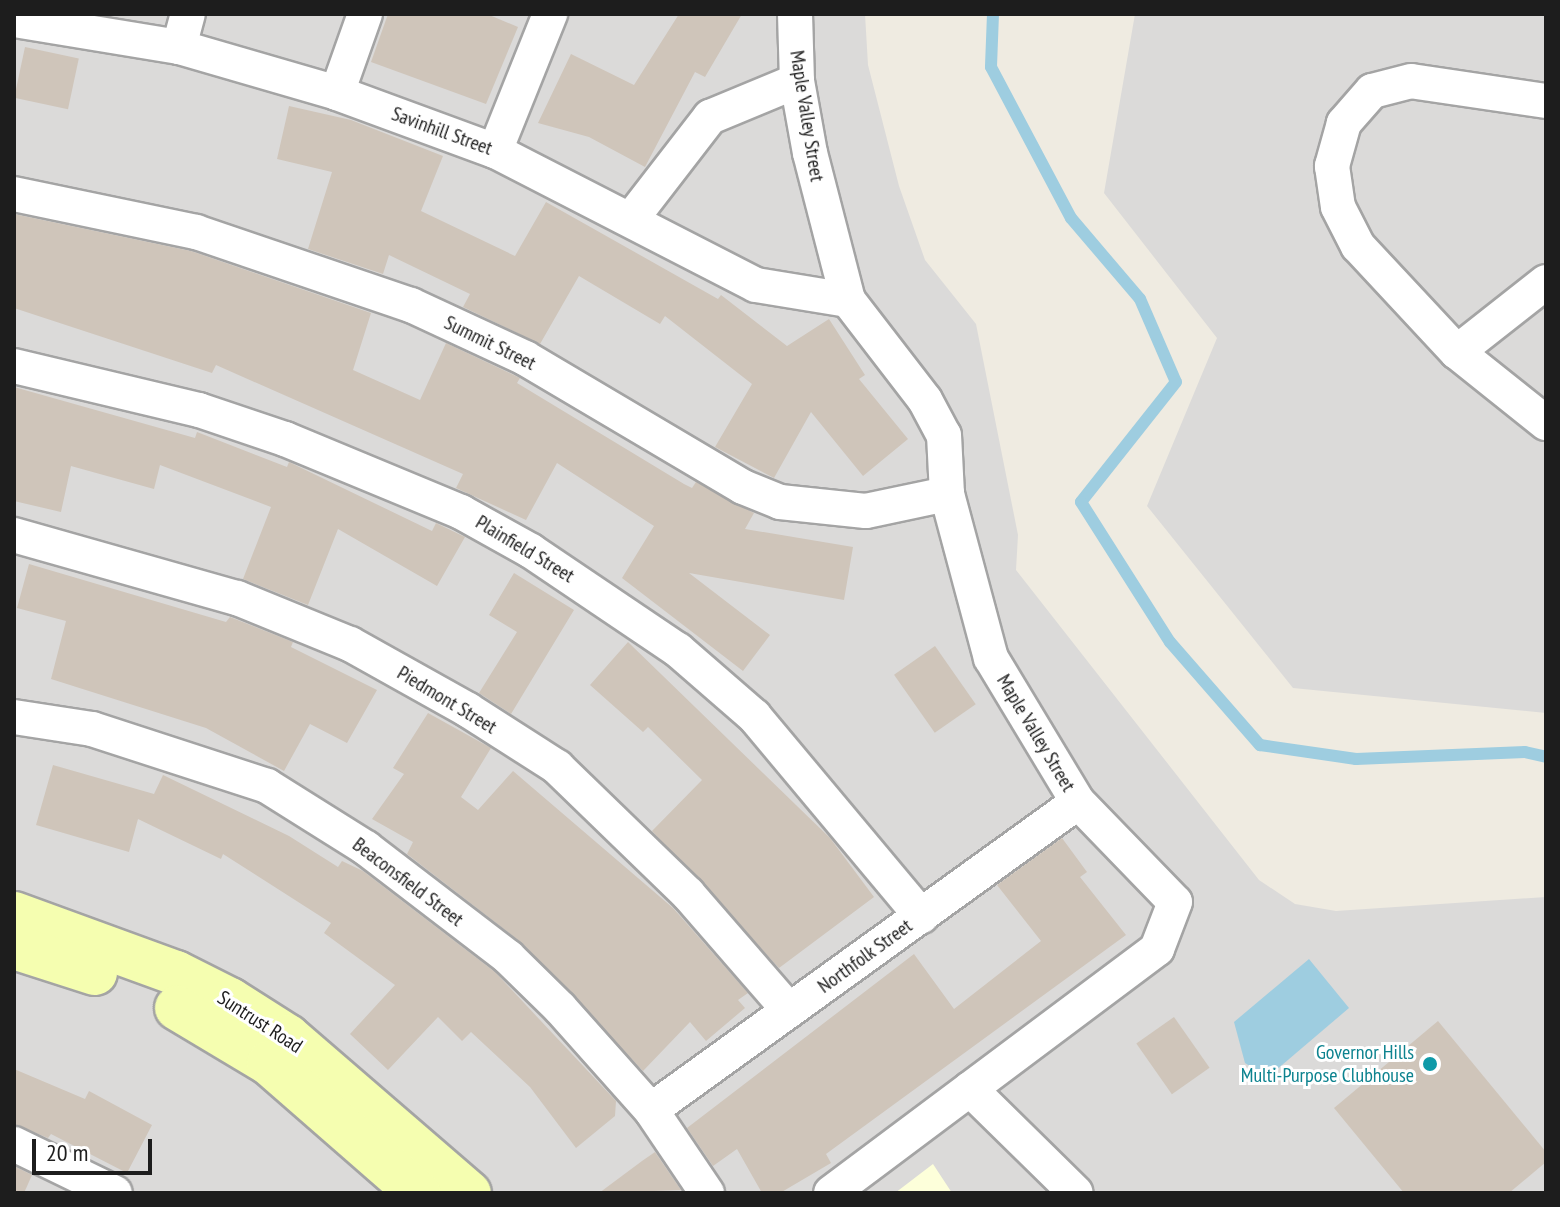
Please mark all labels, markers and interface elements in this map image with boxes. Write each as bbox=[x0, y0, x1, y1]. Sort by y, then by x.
street label: Maple Valley Street bbox=[785, 48, 829, 184]
street label: Savinhill Street bbox=[388, 102, 496, 160]
street label: Summit Street bbox=[440, 311, 540, 375]
street label: Plainfield Street bbox=[471, 510, 579, 588]
street label: Piedmont Street bbox=[393, 661, 501, 739]
street label: Maple Valley Street bbox=[991, 670, 1081, 796]
street label: Beaconsfield Street bbox=[348, 833, 468, 931]
street label: Northfolk Street bbox=[813, 914, 917, 998]
street label: Suntrust Road bbox=[213, 986, 307, 1058]
place label: Governor Hills Multi-Purpose Clubhouse bbox=[1241, 1040, 1414, 1087]
marker: Governor Hills Multi-Purpose Clubhouse bbox=[1421, 1055, 1439, 1073]
scale bar bbox=[36, 1123, 156, 1173]
text: 20 m bbox=[46, 1137, 88, 1168]

